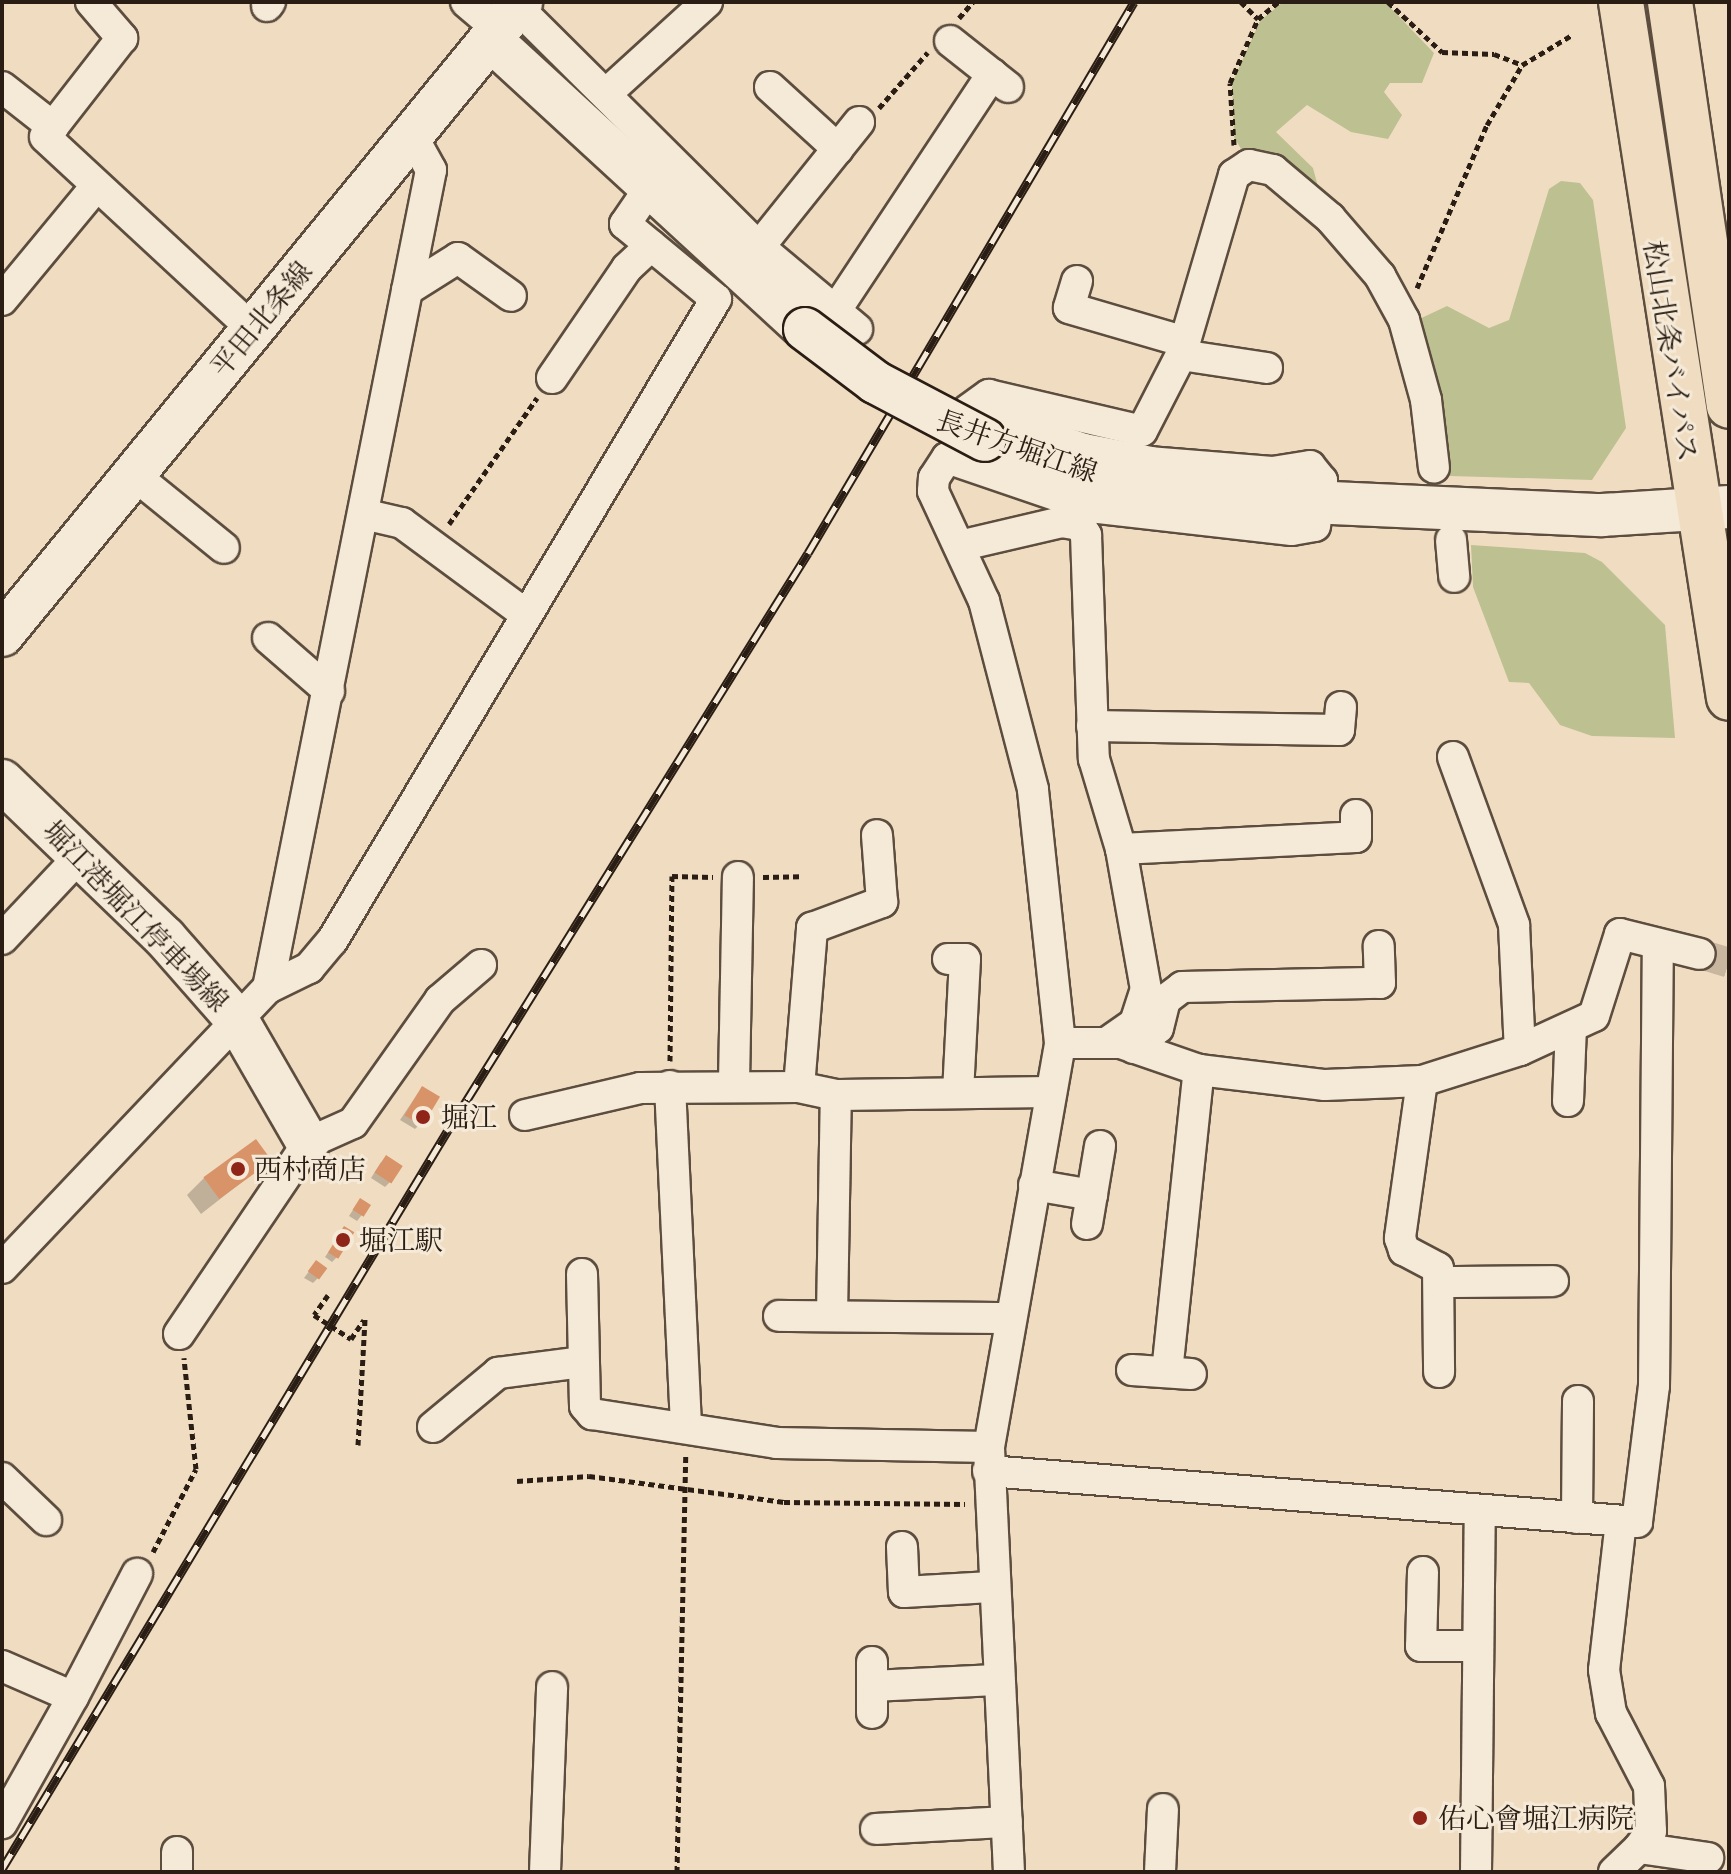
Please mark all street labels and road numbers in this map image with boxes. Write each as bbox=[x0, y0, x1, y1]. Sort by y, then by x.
street label: 松山北条バイパス bbox=[1637, 238, 1705, 464]
street label: 平田北条線 bbox=[203, 255, 319, 383]
street label: 長井方堀江線 bbox=[932, 403, 1102, 489]
street label: 堀江港堀江停車場線 bbox=[36, 814, 236, 1018]

